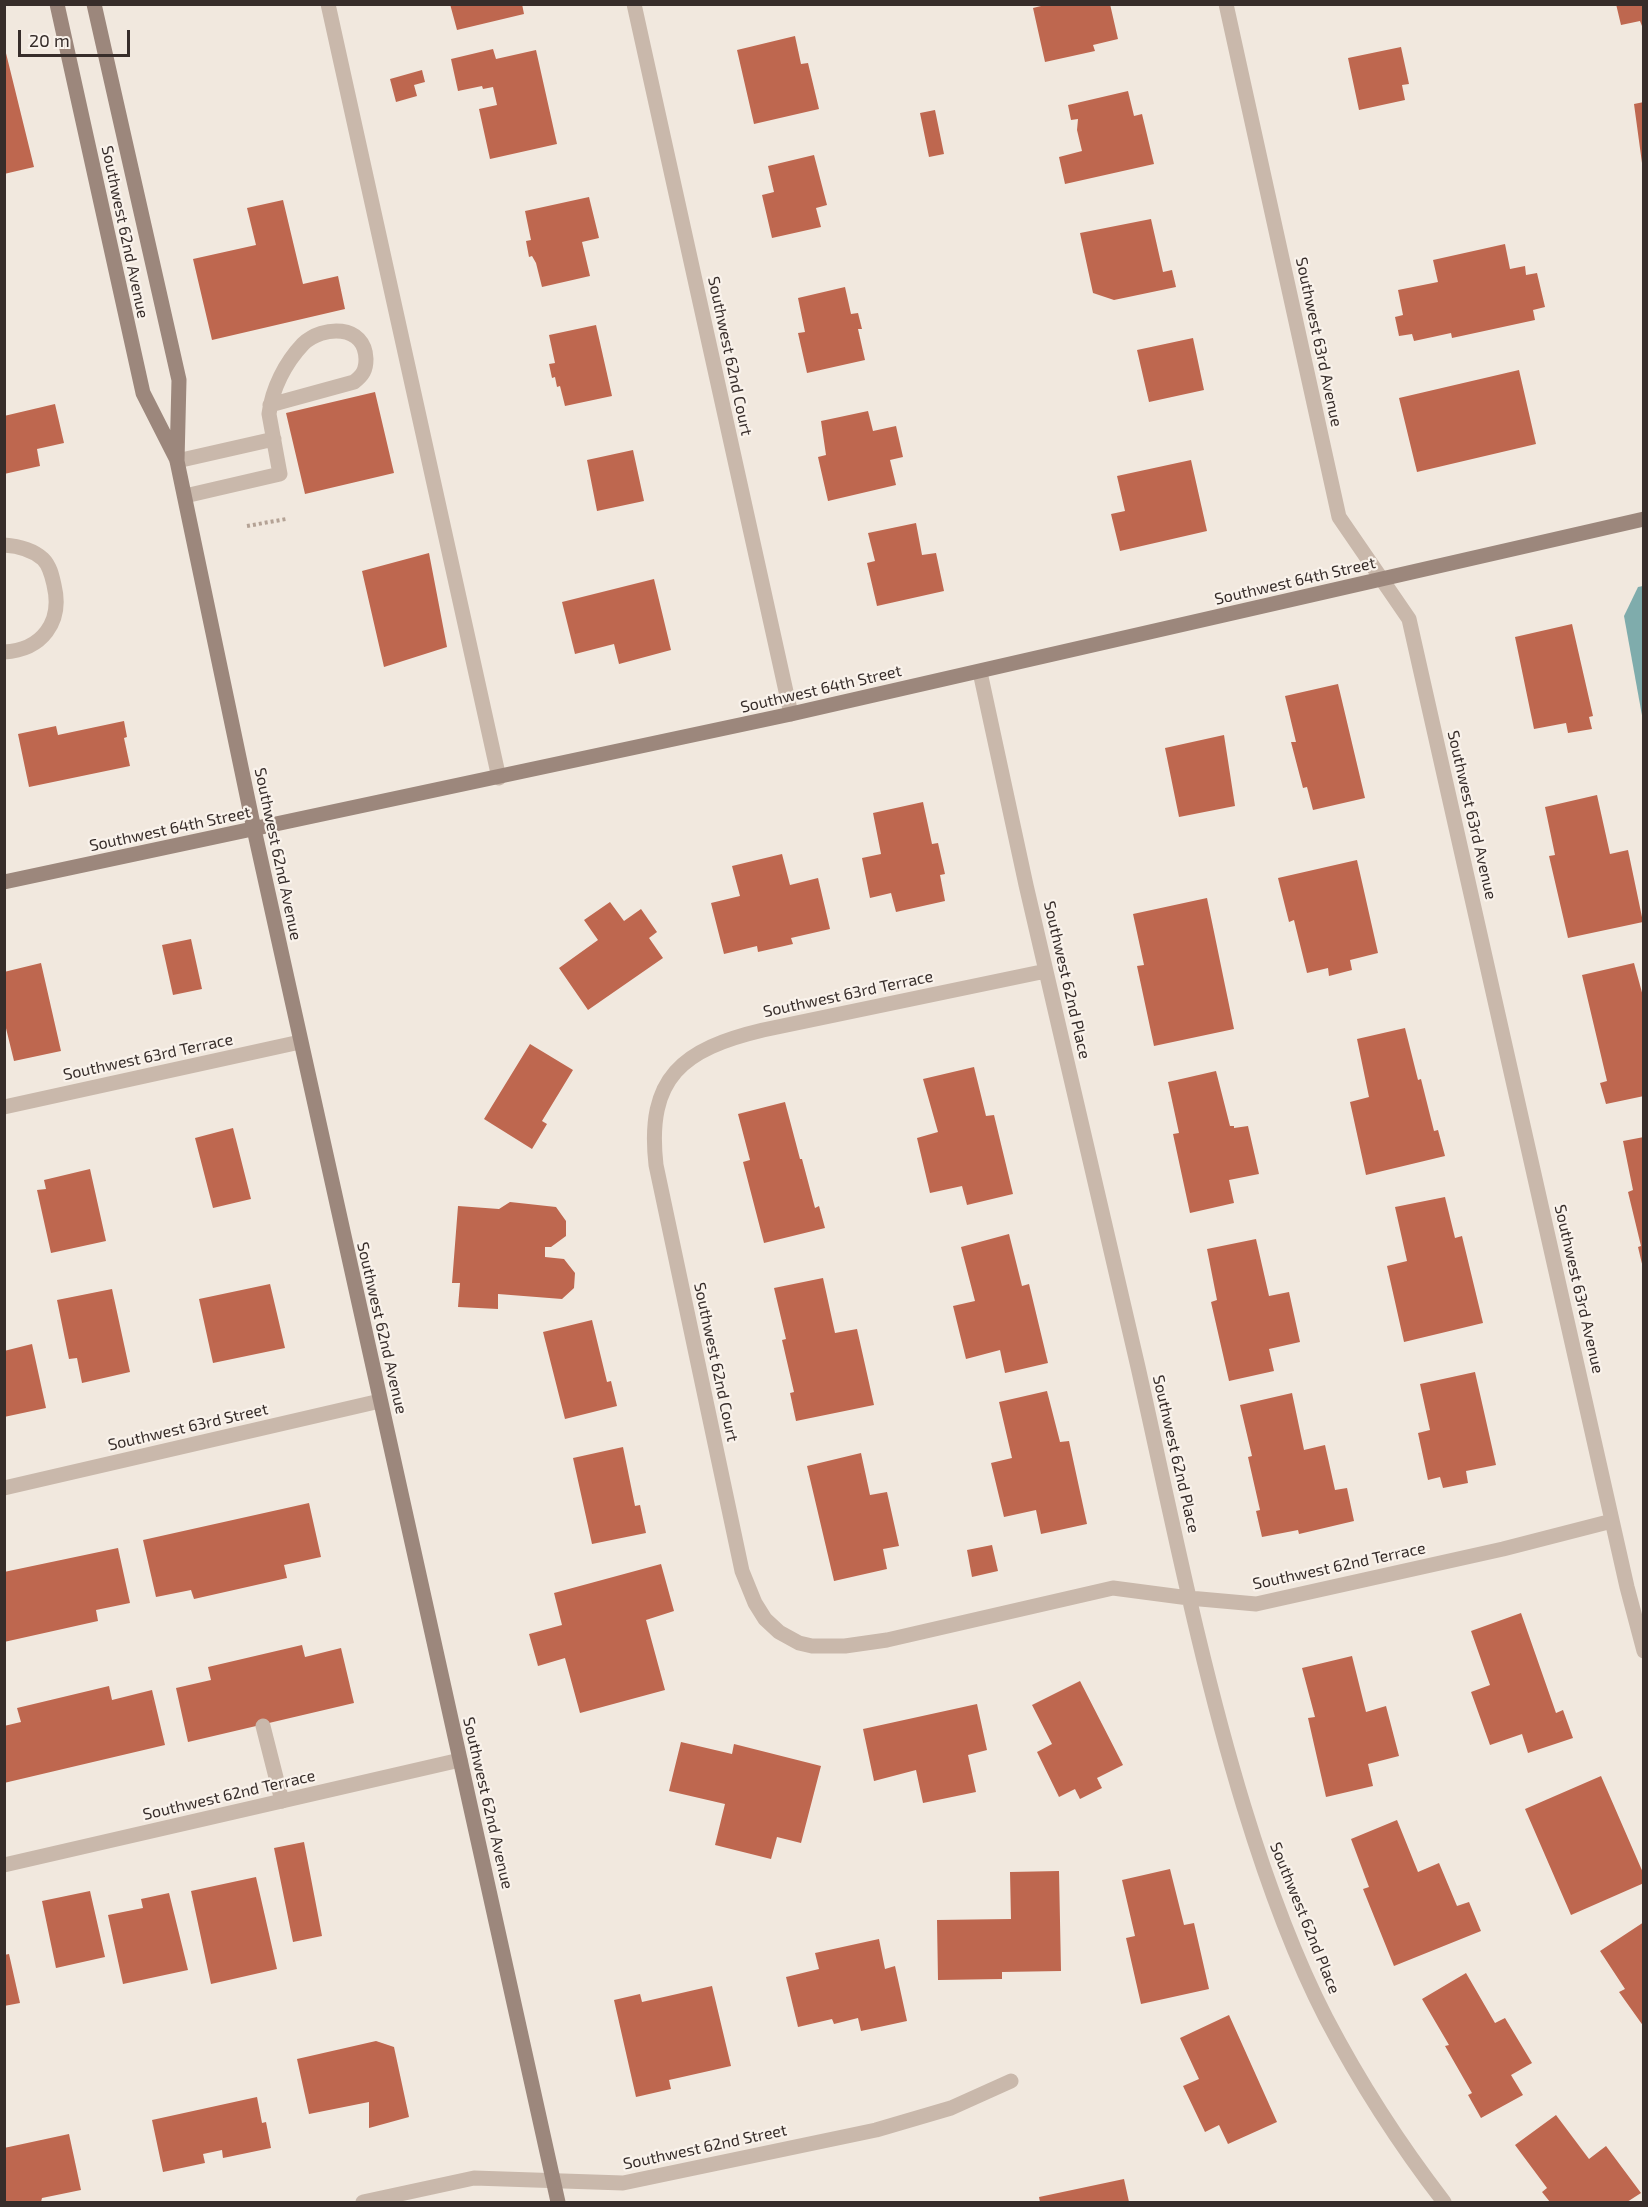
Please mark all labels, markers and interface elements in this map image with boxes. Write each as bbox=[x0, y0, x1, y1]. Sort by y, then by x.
scale bar bbox=[21, 18, 134, 56]
text: 20 m bbox=[29, 29, 70, 51]
street label: Southwest 62nd Avenue bbox=[97, 144, 153, 320]
street label: Southwest 63rd Avenue bbox=[1292, 256, 1346, 428]
street label: Southwest 62nd Court bbox=[704, 275, 756, 437]
street label: Southwest 64th Street bbox=[1213, 553, 1377, 609]
street label: Southwest 64th Street bbox=[739, 661, 903, 717]
street label: Southwest 63rd Avenue bbox=[1443, 729, 1501, 901]
street label: Southwest 62nd Avenue bbox=[250, 766, 306, 942]
street label: Southwest 64th Street bbox=[88, 803, 252, 855]
street label: Southwest 62nd Place bbox=[1039, 899, 1095, 1061]
street label: Southwest 63rd Terrace bbox=[761, 967, 935, 1021]
street label: Southwest 63rd Terrace bbox=[61, 1030, 235, 1084]
street label: Southwest 63rd Avenue bbox=[1550, 1203, 1608, 1375]
street label: Southwest 62nd Avenue bbox=[353, 1240, 411, 1416]
street label: Southwest 62nd Court bbox=[690, 1281, 742, 1443]
street label: Southwest 62nd Place bbox=[1148, 1373, 1204, 1535]
street label: Southwest 63rd Street bbox=[106, 1399, 270, 1455]
street label: Southwest 62nd Terrace bbox=[1251, 1538, 1427, 1594]
street label: Southwest 62nd Avenue bbox=[459, 1715, 517, 1891]
street label: Southwest 62nd Terrace bbox=[141, 1766, 317, 1824]
street label: Southwest 62nd Place bbox=[1266, 1840, 1344, 1996]
street label: Southwest 62nd Street bbox=[621, 2120, 789, 2174]

